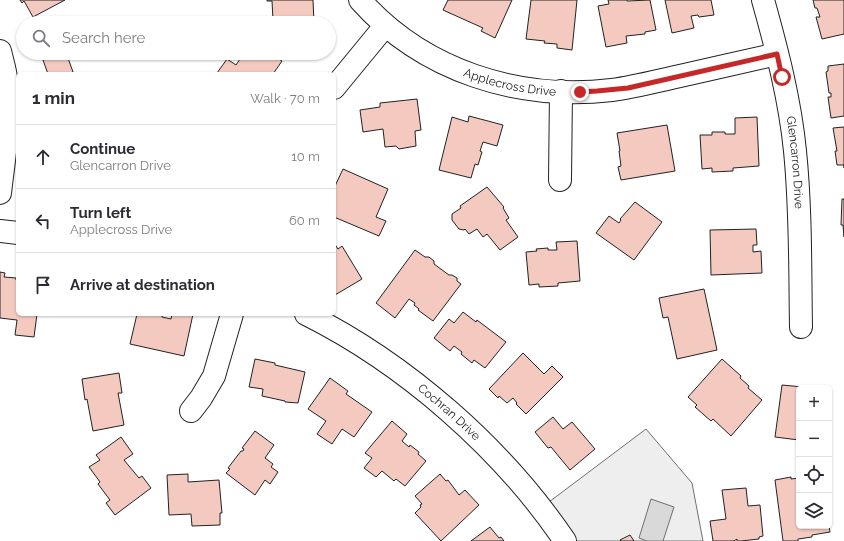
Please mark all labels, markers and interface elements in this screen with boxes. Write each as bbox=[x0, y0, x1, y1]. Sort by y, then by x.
search box bbox=[16, 16, 336, 60]
icon: search bbox=[30, 27, 52, 49]
text: Search here bbox=[62, 29, 145, 47]
street label: Applecross Drive bbox=[462, 65, 557, 99]
route start bbox=[773, 68, 791, 86]
route end bbox=[571, 83, 589, 101]
text: 1 min bbox=[32, 88, 75, 108]
text: Walk · 70 m bbox=[250, 91, 320, 106]
street label: Glencarron Drive bbox=[784, 115, 806, 209]
text: Continue bbox=[70, 140, 135, 158]
icon: ahead bbox=[32, 146, 54, 168]
text: 10 m bbox=[291, 149, 320, 164]
text: Glencarron Drive bbox=[70, 158, 171, 173]
text: Turn left bbox=[70, 204, 131, 222]
icon: left bbox=[32, 210, 54, 232]
text: 60 m bbox=[289, 213, 320, 228]
text: Applecross Drive bbox=[70, 222, 172, 237]
icon: arrive bbox=[32, 274, 54, 296]
text: Arrive at destination bbox=[70, 276, 215, 294]
street label: Cochran Drive bbox=[415, 381, 483, 443]
map controls bbox=[796, 385, 832, 529]
button: + bbox=[796, 385, 832, 421]
button: − bbox=[796, 421, 832, 457]
button: locate bbox=[796, 457, 832, 493]
button: layers bbox=[796, 493, 832, 529]

